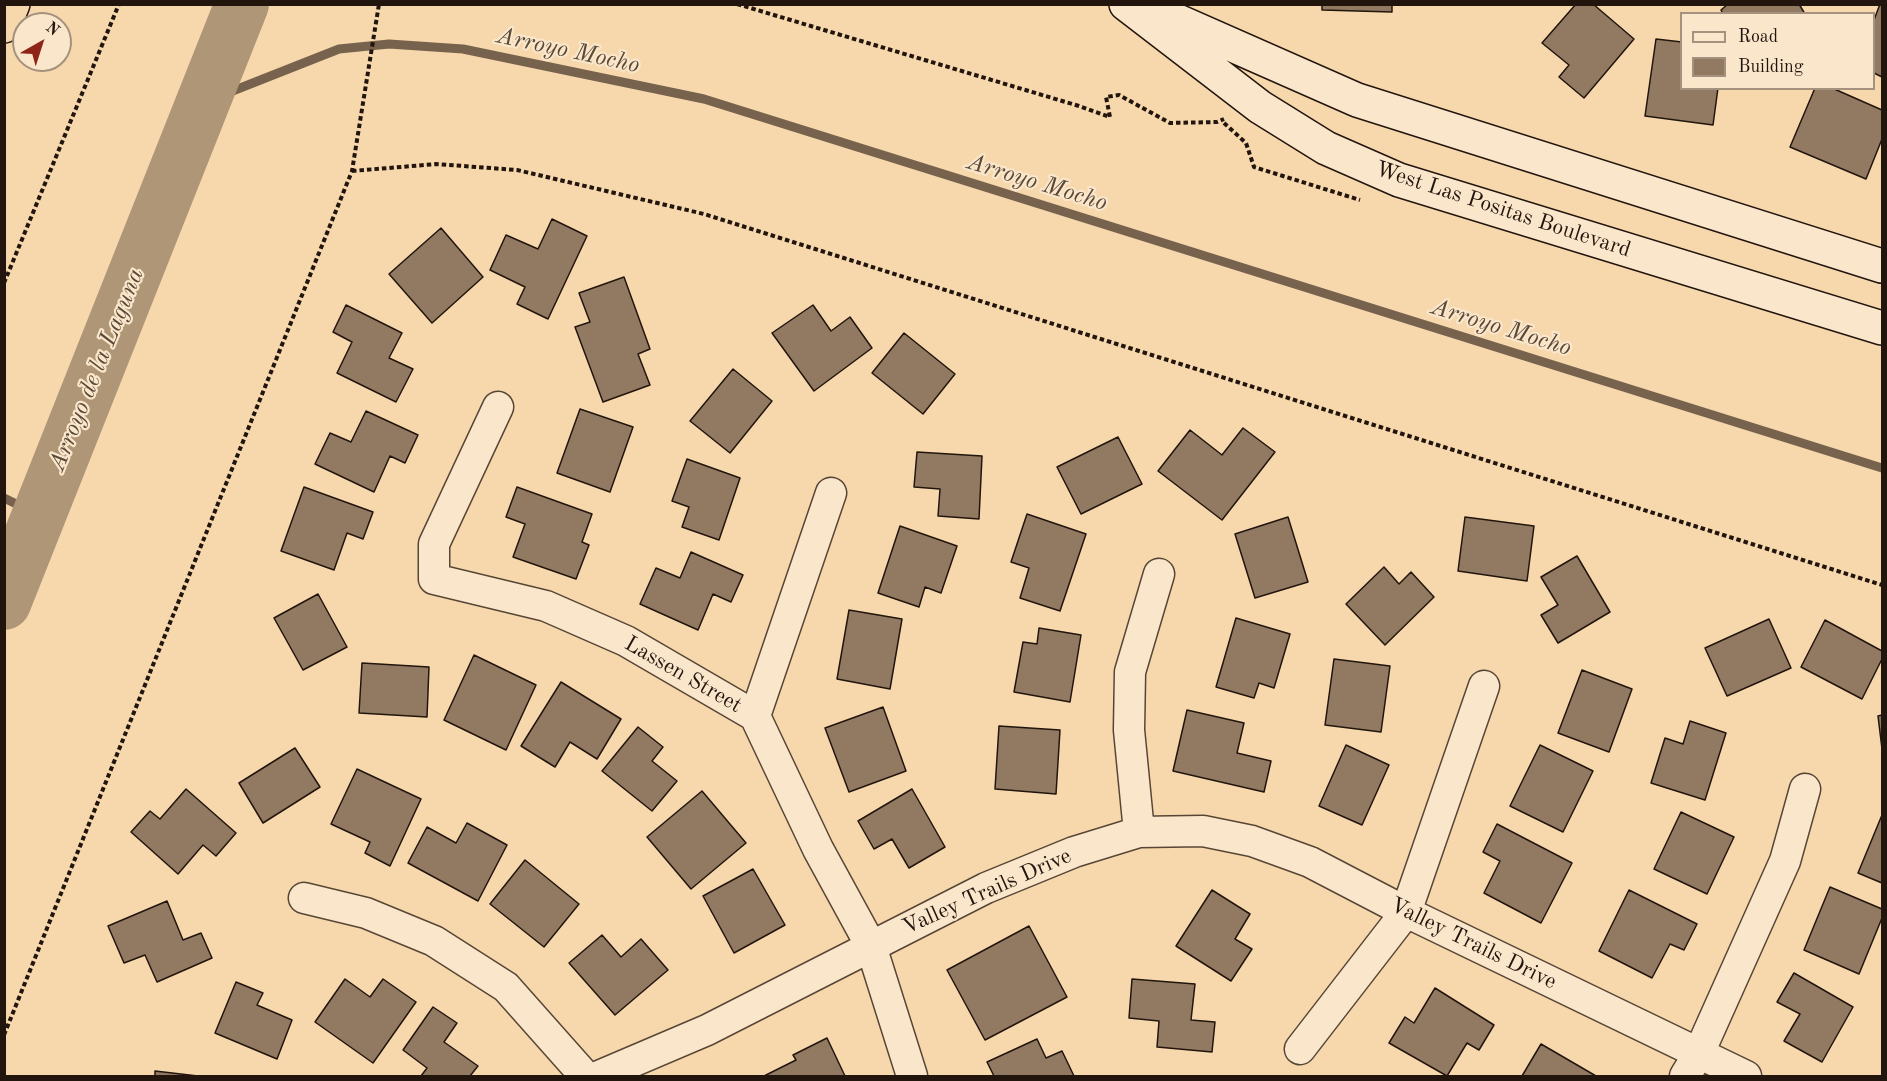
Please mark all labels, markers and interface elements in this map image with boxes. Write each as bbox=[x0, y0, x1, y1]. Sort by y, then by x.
north arrow bbox=[12, 12, 72, 72]
legend bbox=[1680, 12, 1875, 90]
text: N bbox=[42, 19, 62, 40]
water label: Arroyo Mocho bbox=[494, 22, 642, 80]
text: Road bbox=[1738, 28, 1778, 46]
text: Building bbox=[1738, 58, 1803, 76]
water label: Arroyo Mocho bbox=[963, 148, 1111, 218]
street label: West Las Positas Boulevard bbox=[1372, 156, 1634, 264]
water label: Arroyo de la Laguna bbox=[43, 264, 151, 476]
water label: Arroyo Mocho bbox=[1427, 293, 1575, 363]
street label: Lassen Street bbox=[620, 631, 746, 719]
street label: Valley Trails Drive bbox=[899, 843, 1075, 941]
street label: Valley Trails Drive bbox=[1385, 892, 1561, 996]

